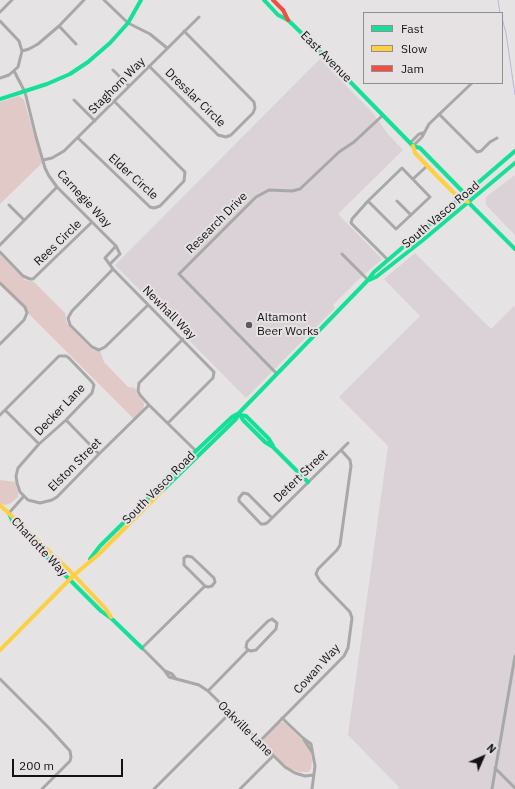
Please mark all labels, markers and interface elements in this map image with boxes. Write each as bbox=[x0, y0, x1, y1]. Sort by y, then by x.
legend bbox=[363, 12, 503, 84]
text: Fast bbox=[401, 21, 424, 36]
street label: East Avenue bbox=[297, 28, 355, 86]
text: Slow bbox=[401, 41, 427, 56]
street label: Staghorn Way bbox=[86, 55, 148, 117]
text: Jam bbox=[401, 61, 424, 76]
street label: Dresslar Circle bbox=[162, 66, 228, 130]
street label: Elder Circle bbox=[105, 151, 161, 203]
street label: Carnegie Way bbox=[54, 167, 114, 231]
street label: South Vasco Road bbox=[399, 178, 483, 252]
street label: Research Drive bbox=[183, 189, 251, 257]
street label: Rees Circle bbox=[31, 217, 85, 269]
street label: Newhall Way bbox=[139, 283, 199, 343]
place label: Altamont Beer Works bbox=[257, 311, 319, 339]
marker: Altamont Beer Works bbox=[244, 320, 254, 330]
street label: Decker Lane bbox=[32, 381, 88, 439]
street label: Elston Street bbox=[45, 435, 105, 495]
street label: Detert Street bbox=[271, 447, 331, 505]
street label: South Vasco Road bbox=[120, 449, 198, 527]
street label: Charlotte Way bbox=[8, 514, 70, 580]
street label: Cowan Way bbox=[291, 641, 343, 697]
street label: Oakville Lane bbox=[215, 699, 275, 759]
north arrow bbox=[463, 737, 503, 777]
text: N bbox=[484, 741, 499, 756]
scale bar bbox=[14, 751, 125, 777]
text: 200 m bbox=[19, 758, 54, 773]

